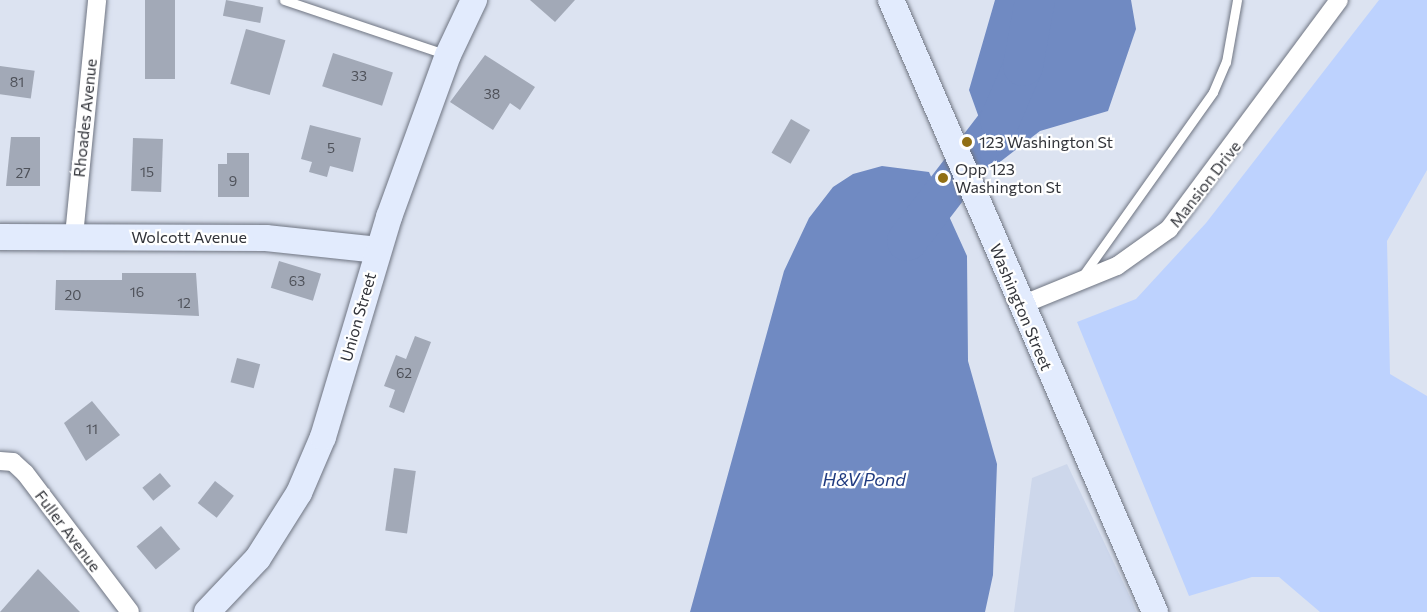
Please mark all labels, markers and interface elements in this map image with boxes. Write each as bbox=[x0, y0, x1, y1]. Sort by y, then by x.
street label: Rhoades Avenue bbox=[69, 58, 101, 178]
house number: 33 bbox=[351, 68, 367, 84]
house number: 81 bbox=[10, 74, 24, 90]
house number: 38 bbox=[484, 86, 500, 102]
place label: 123 Washington St bbox=[979, 132, 1113, 152]
marker: 123 Washington St bbox=[960, 135, 974, 149]
street label: Mansion Drive bbox=[1165, 137, 1245, 231]
house number: 5 bbox=[327, 140, 335, 156]
place label: Opp 123 Washington St bbox=[955, 159, 1061, 197]
house number: 15 bbox=[140, 164, 154, 180]
house number: 27 bbox=[15, 165, 31, 181]
marker: Opp 123 Washington St bbox=[936, 171, 950, 185]
house number: 9 bbox=[229, 173, 237, 189]
street label: Wolcott Avenue bbox=[131, 227, 247, 247]
street label: Washington Street bbox=[986, 241, 1056, 373]
street label: Union Street bbox=[336, 270, 380, 364]
house number: 63 bbox=[289, 273, 305, 289]
house number: 16 bbox=[130, 284, 144, 300]
house number: 20 bbox=[65, 287, 81, 303]
house number: 12 bbox=[177, 295, 191, 311]
house number: 62 bbox=[396, 365, 412, 381]
house number: 11 bbox=[86, 421, 98, 437]
water label: H&V Pond bbox=[822, 468, 906, 490]
street label: Fuller Avenue bbox=[31, 486, 105, 576]

